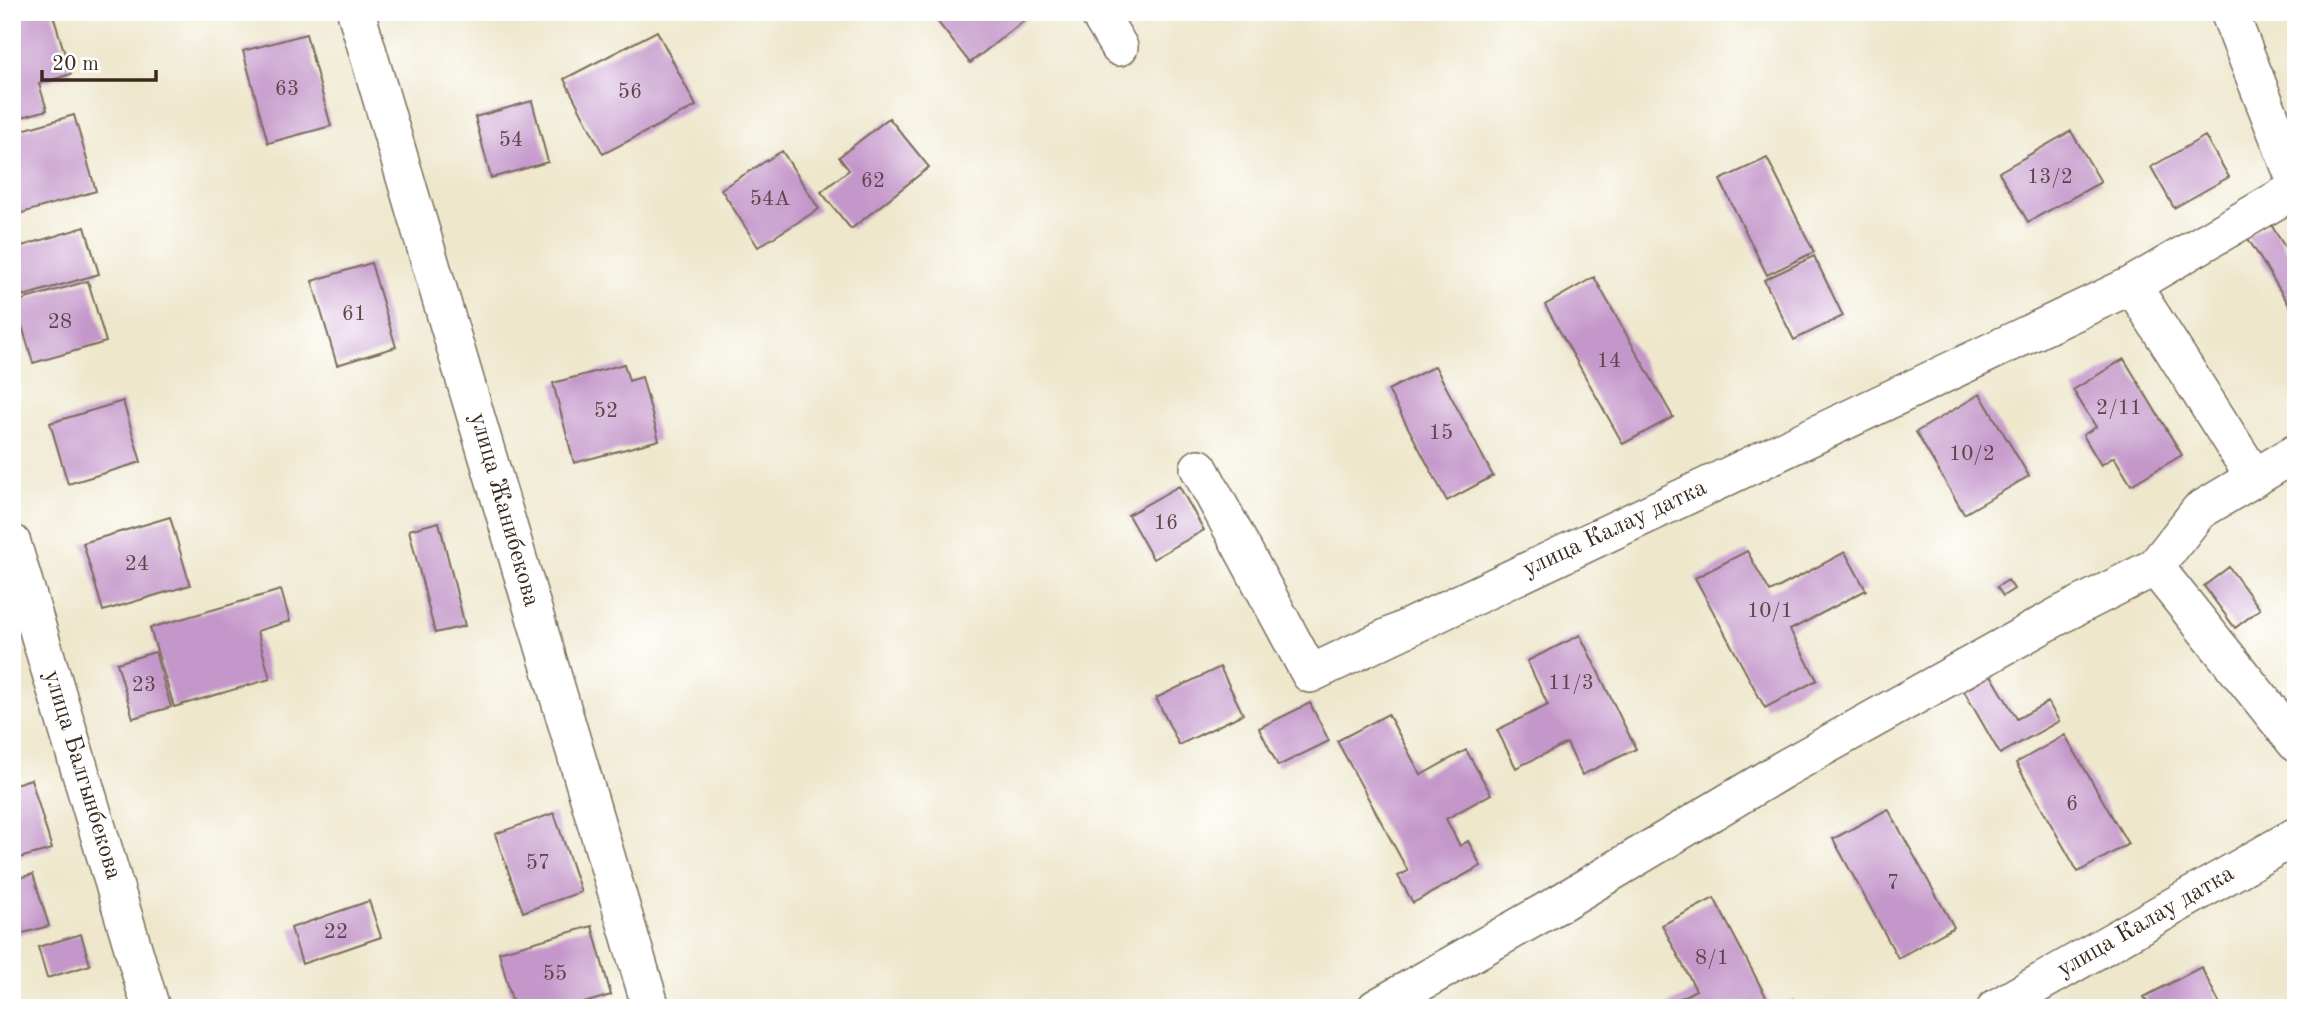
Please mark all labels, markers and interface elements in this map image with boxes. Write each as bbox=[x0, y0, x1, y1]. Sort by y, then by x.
scale bar bbox=[42, 38, 156, 82]
text: 20 m bbox=[52, 54, 99, 75]
house number: 63 bbox=[275, 79, 299, 100]
house number: 56 bbox=[618, 82, 642, 103]
house number: 54 bbox=[499, 130, 523, 151]
house number: 13/2 bbox=[2027, 167, 2073, 188]
house number: 62 bbox=[861, 171, 885, 192]
house number: 54А bbox=[750, 189, 790, 210]
house number: 61 bbox=[342, 304, 366, 325]
house number: 28 bbox=[48, 312, 72, 333]
house number: 14 bbox=[1597, 351, 1621, 372]
house number: 2/11 bbox=[2096, 398, 2142, 419]
house number: 52 bbox=[594, 401, 618, 422]
street label: улица Жанибекова bbox=[465, 410, 543, 610]
house number: 15 bbox=[1429, 423, 1453, 444]
house number: 10/2 bbox=[1949, 444, 1995, 465]
street label: улица Калау датка bbox=[1519, 476, 1711, 582]
house number: 16 bbox=[1154, 513, 1178, 534]
house number: 24 bbox=[125, 554, 149, 575]
house number: 10/1 bbox=[1747, 601, 1793, 622]
street label: улица Балгынбекова bbox=[39, 667, 125, 883]
house number: 11/3 bbox=[1548, 673, 1594, 694]
house number: 23 bbox=[132, 675, 156, 696]
house number: 6 bbox=[2066, 794, 2078, 815]
house number: 57 bbox=[526, 853, 550, 874]
street label: улица Калау датка bbox=[2054, 862, 2239, 982]
house number: 7 bbox=[1887, 873, 1899, 894]
house number: 22 bbox=[324, 922, 348, 943]
house number: 8/1 bbox=[1695, 948, 1729, 969]
house number: 55 bbox=[543, 964, 567, 985]

